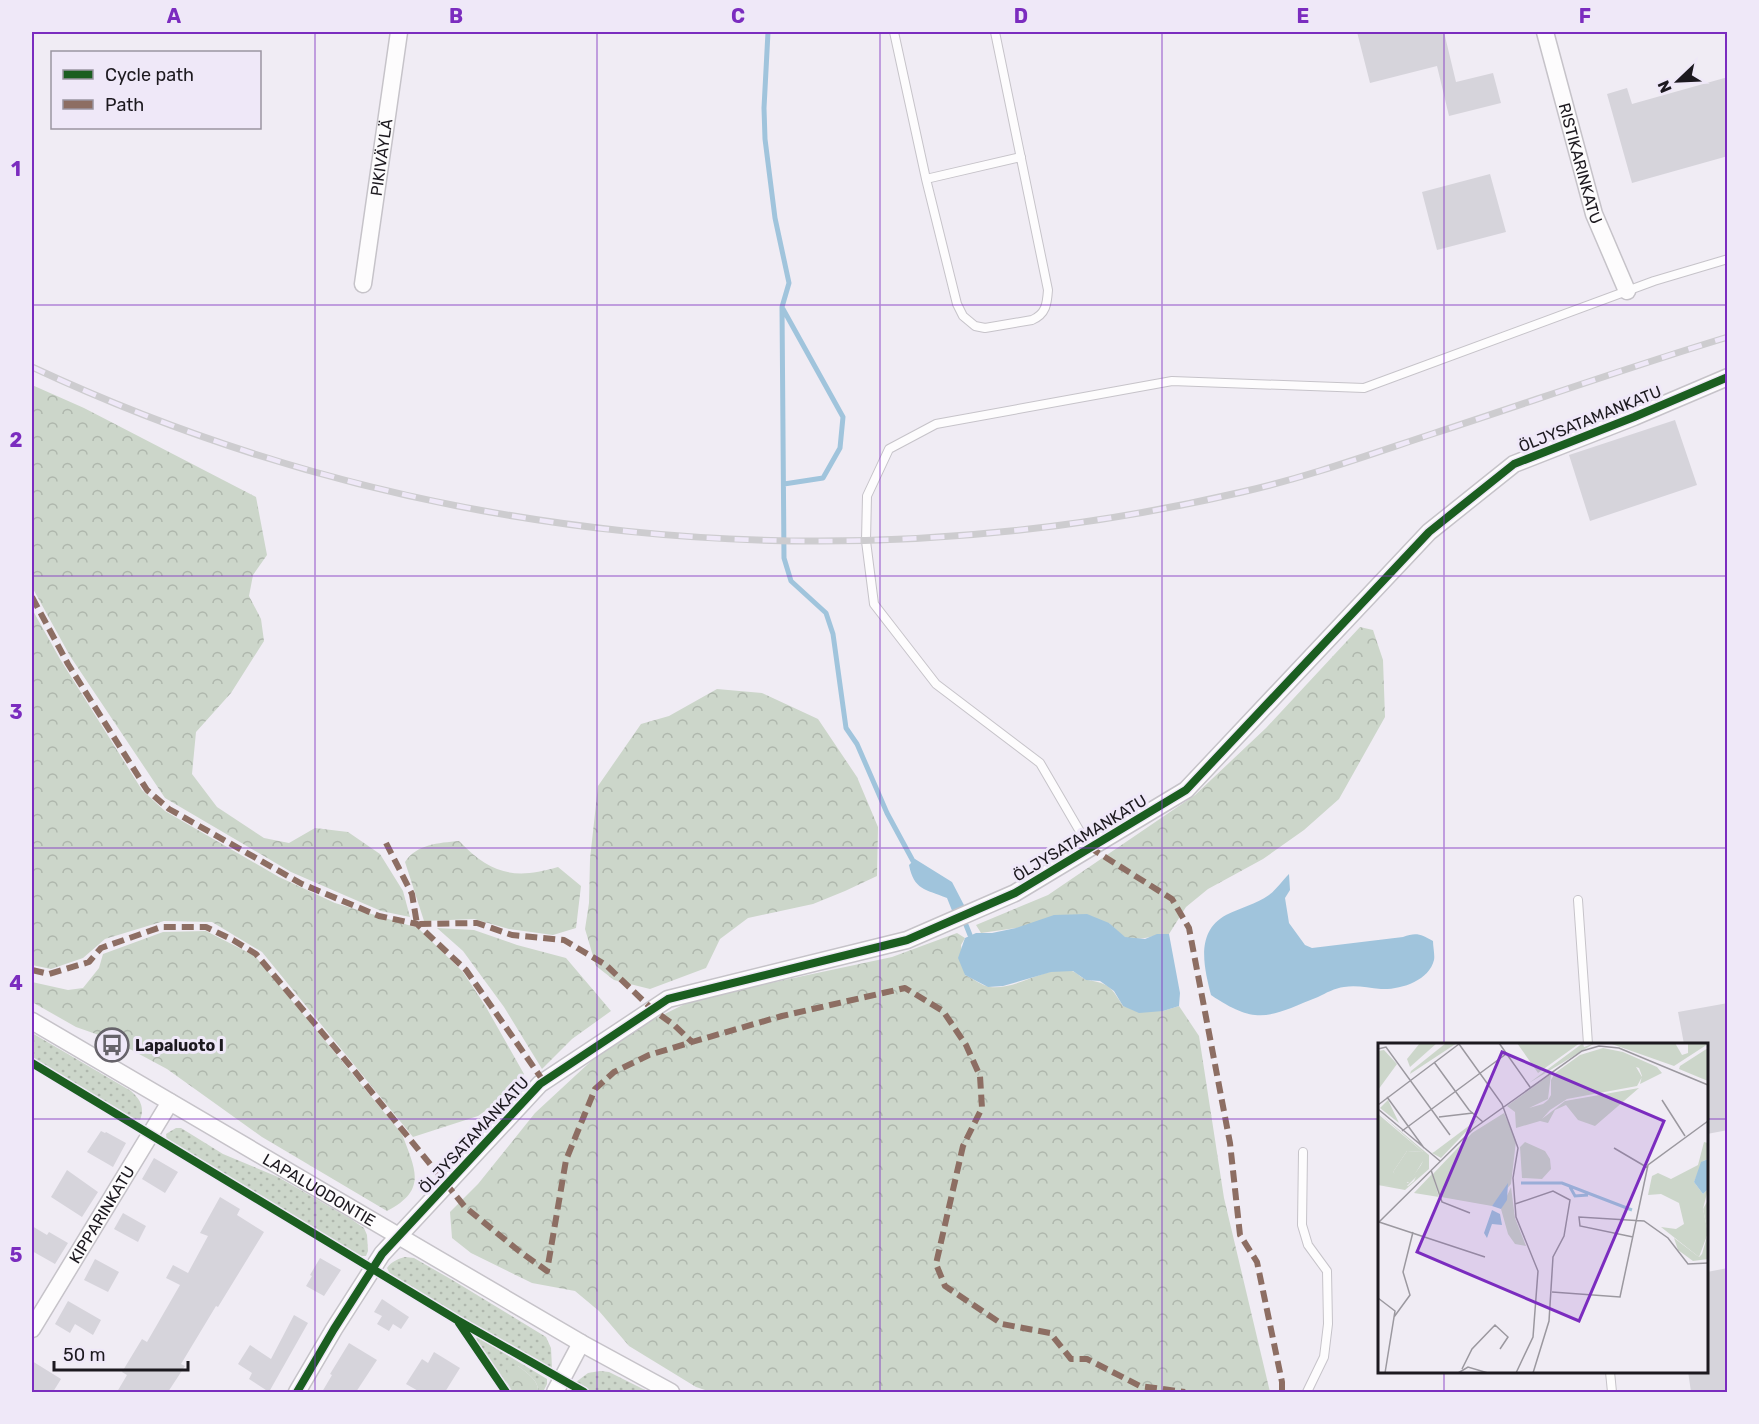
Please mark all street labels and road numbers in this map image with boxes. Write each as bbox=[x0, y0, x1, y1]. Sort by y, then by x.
street label: RISTIKARINKATU bbox=[1555, 101, 1607, 227]
street label: PIKIVÄYLÄ bbox=[366, 117, 396, 197]
street label: ÖLJYSATAMANKATU bbox=[1516, 382, 1664, 456]
street label: ÖLJYSATAMANKATU bbox=[1010, 791, 1150, 885]
street label: ÖLJYSATAMANKATU bbox=[415, 1073, 533, 1197]
street label: LAPALUODONTIE bbox=[260, 1149, 379, 1230]
street label: KIPPARINKATU bbox=[65, 1162, 138, 1267]

